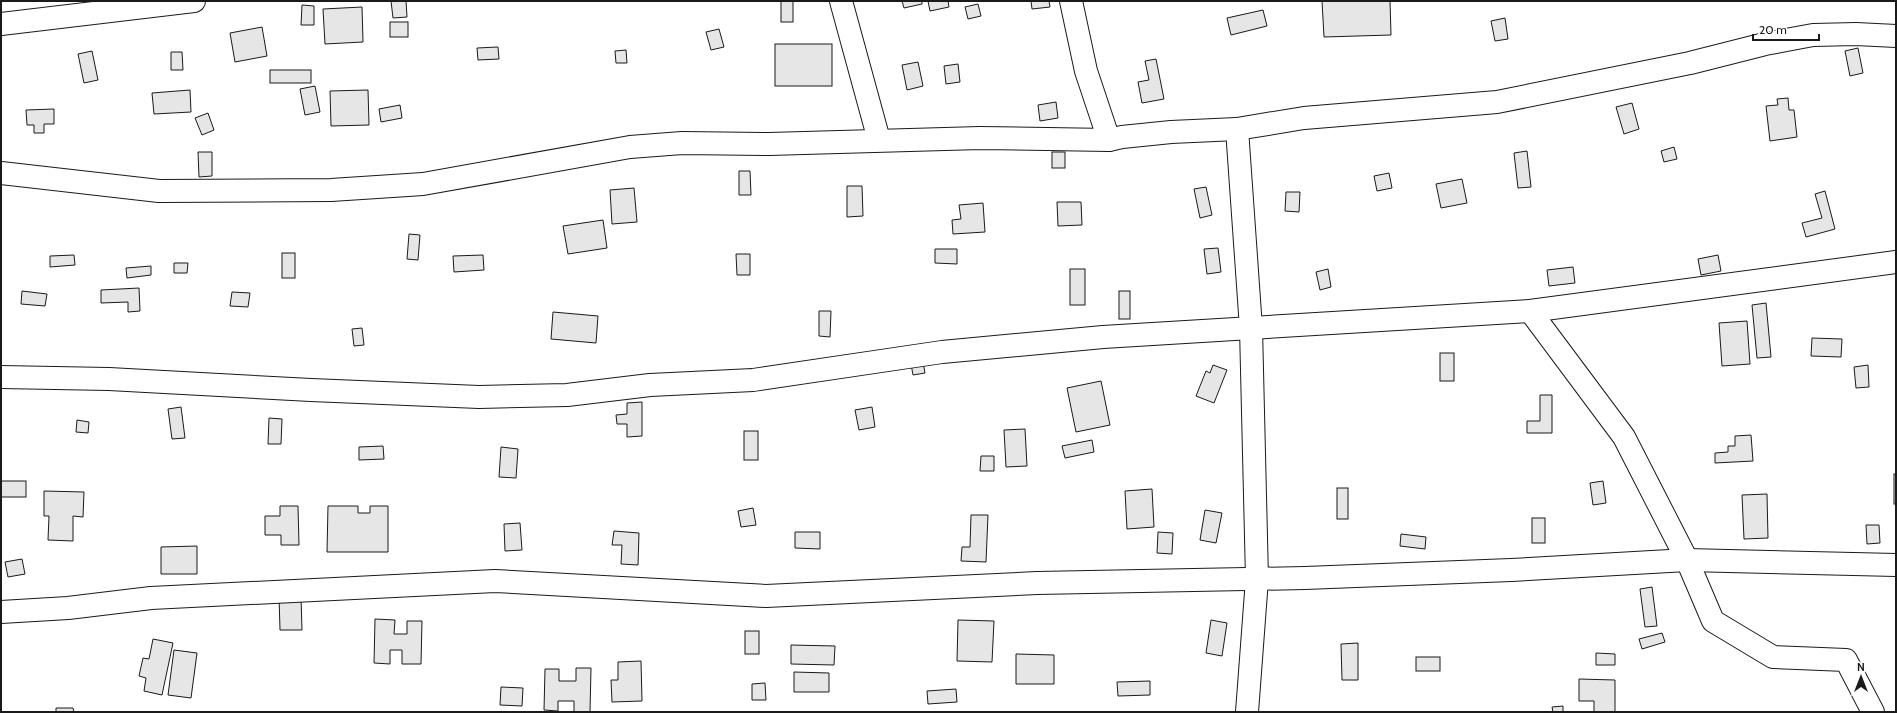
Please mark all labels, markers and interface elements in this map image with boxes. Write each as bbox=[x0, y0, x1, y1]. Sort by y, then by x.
scale bar bbox=[1753, 16, 1819, 42]
text: 20 m bbox=[1759, 22, 1787, 37]
north arrow bbox=[1841, 657, 1881, 697]
text: N bbox=[1857, 660, 1865, 674]

